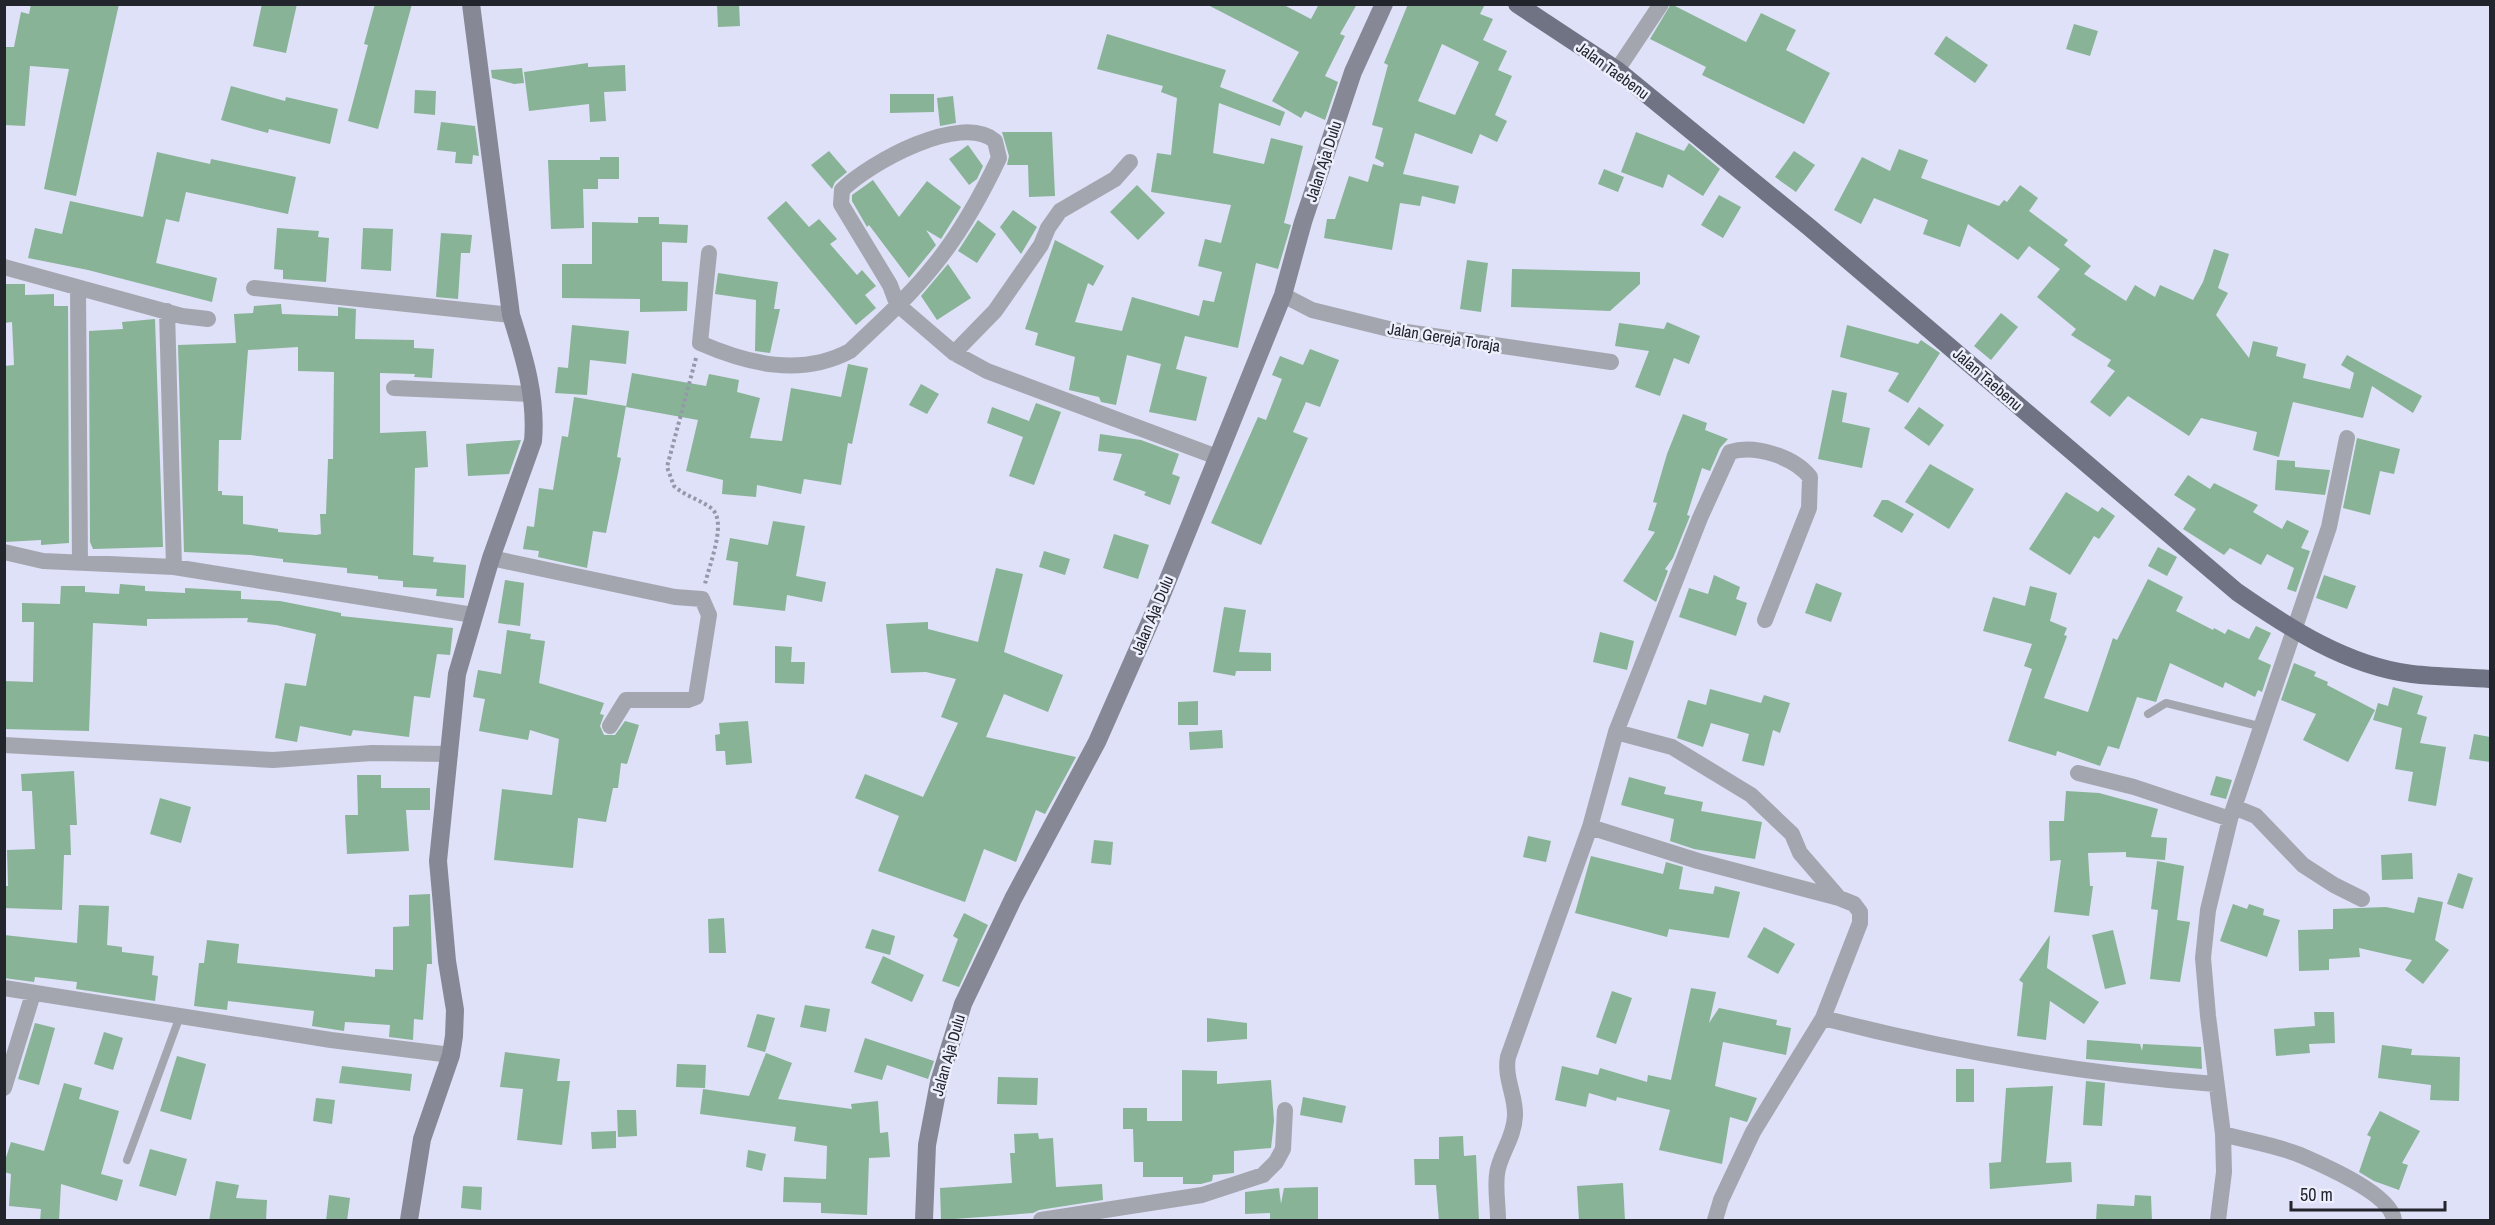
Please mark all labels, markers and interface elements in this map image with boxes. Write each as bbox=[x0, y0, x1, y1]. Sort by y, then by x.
street label: Jalan Taebenu bbox=[1572, 36, 1654, 104]
street label: Jalan Aja Dulu bbox=[1300, 118, 1346, 204]
street label: Jalan Gereja Toraja bbox=[1386, 317, 1502, 357]
street label: Jalan Taebenu bbox=[1949, 343, 2027, 415]
street label: Jalan Aja Dulu bbox=[1125, 572, 1179, 658]
street label: Jalan Aja Dulu bbox=[926, 1012, 970, 1098]
scale bar bbox=[2291, 1174, 2446, 1212]
text: 50 m bbox=[2300, 1182, 2333, 1207]

